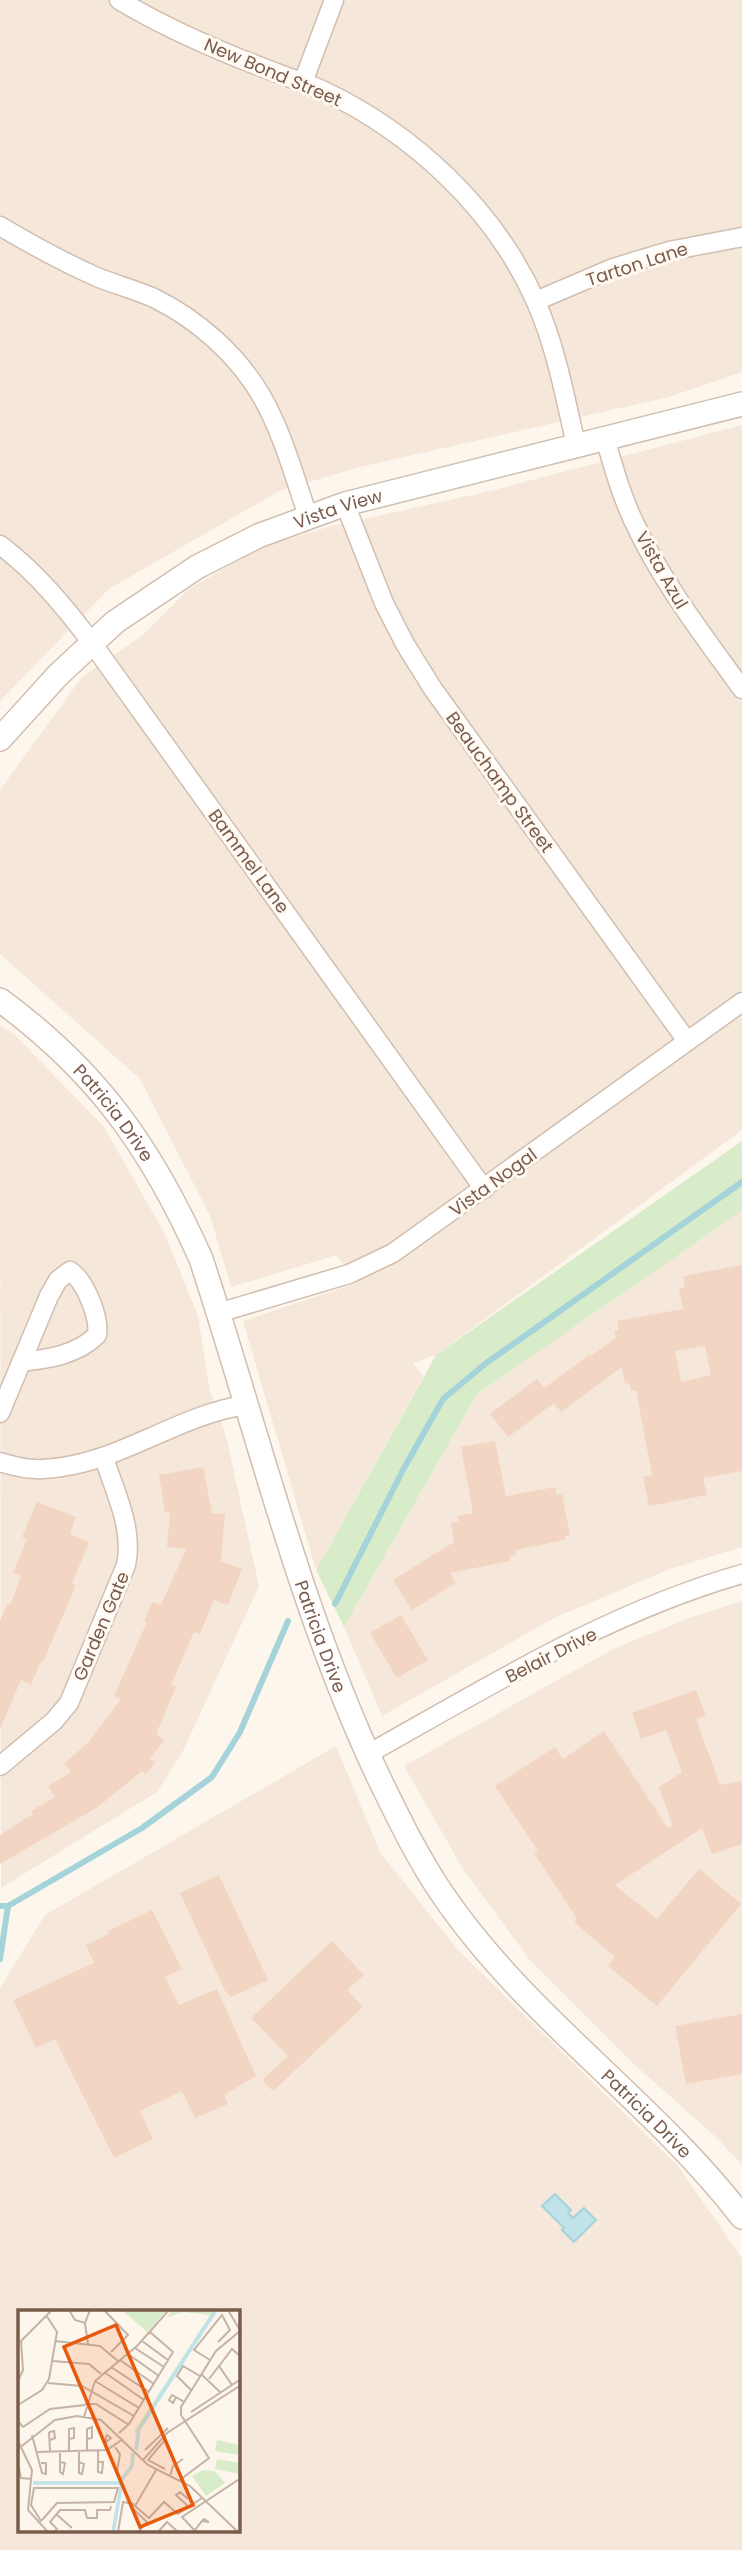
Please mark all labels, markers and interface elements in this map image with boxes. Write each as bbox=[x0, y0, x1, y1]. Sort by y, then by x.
street label: New Bond Street bbox=[200, 32, 346, 112]
street label: Tarton Lane bbox=[583, 236, 691, 292]
street label: Vista View bbox=[290, 483, 385, 534]
street label: Vista Azul bbox=[630, 527, 694, 613]
street label: Beauchamp Street bbox=[440, 706, 560, 858]
street label: Bammel Lane bbox=[203, 804, 295, 918]
street label: Patricia Drive bbox=[68, 1058, 160, 1166]
street label: Vista Nogal bbox=[444, 1142, 542, 1222]
street label: Garden Gate bbox=[67, 1568, 135, 1684]
street label: Patricia Drive bbox=[289, 1577, 353, 1696]
street label: Belair Drive bbox=[501, 1621, 601, 1689]
street label: Patricia Drive bbox=[596, 2063, 698, 2164]
inset map bbox=[18, 2310, 240, 2532]

